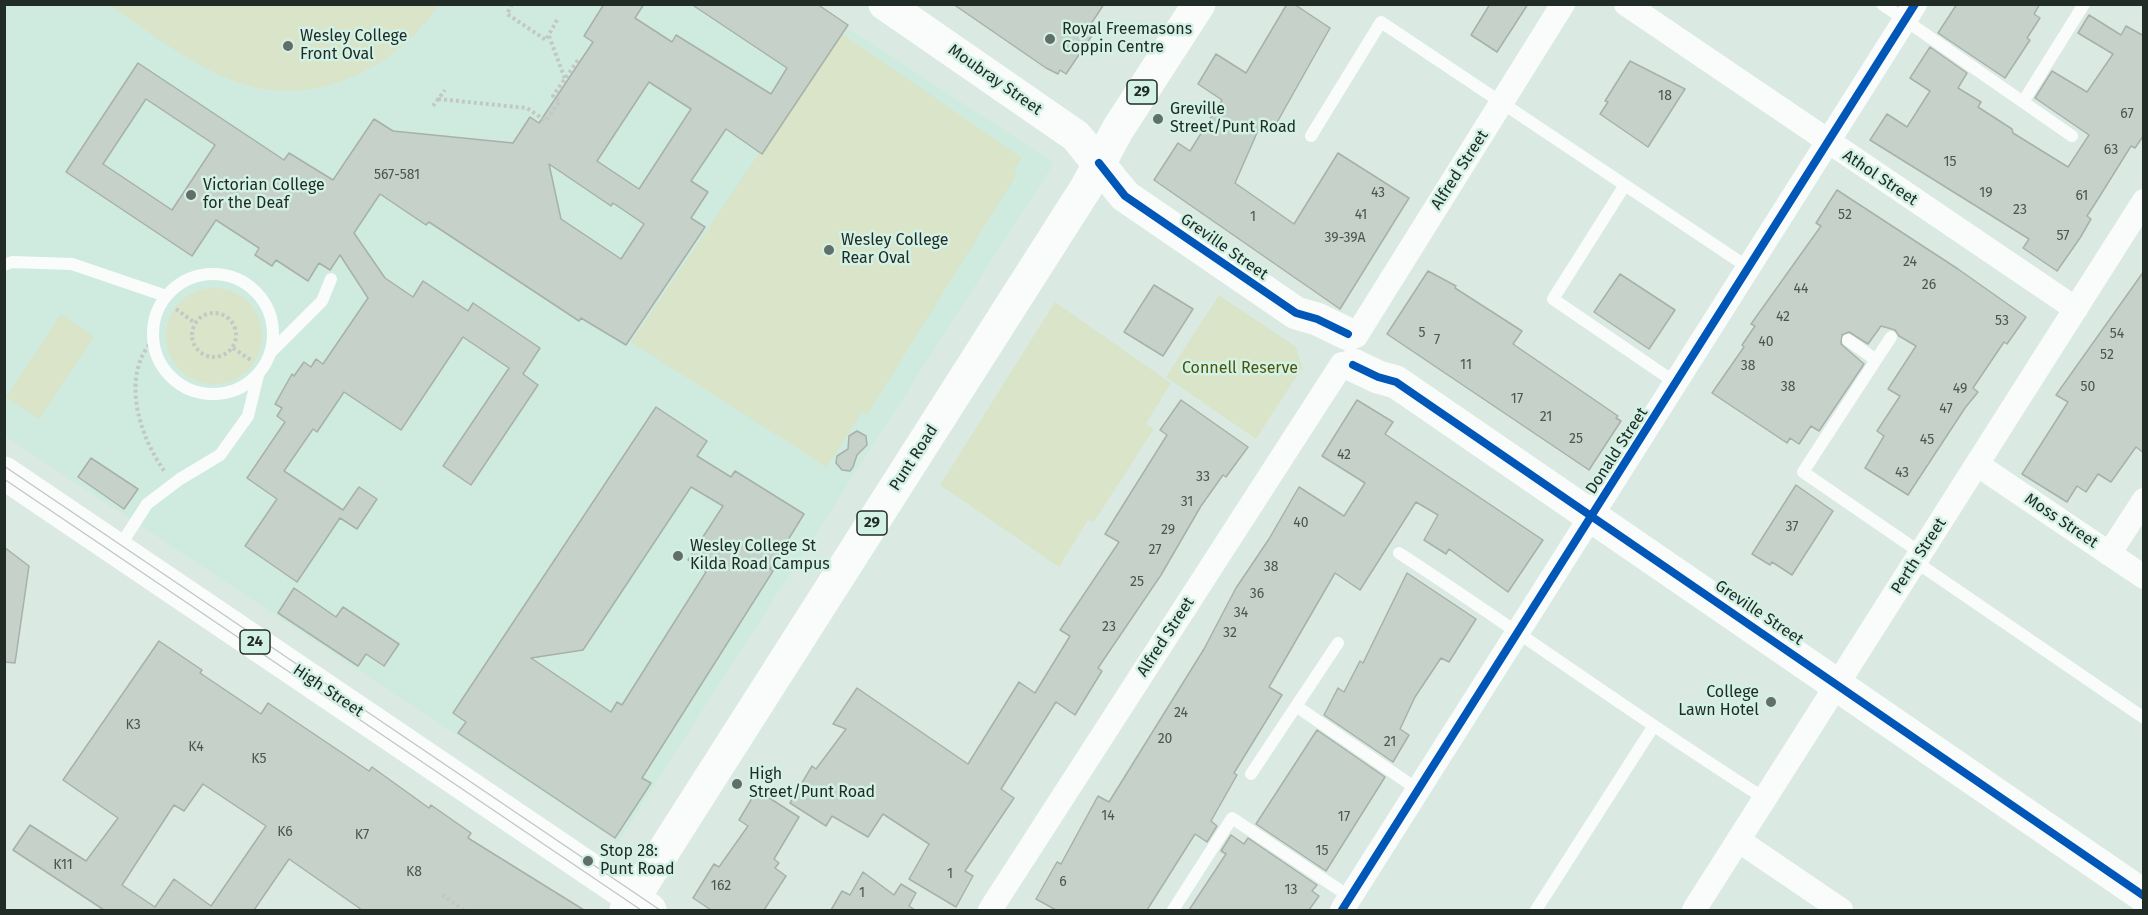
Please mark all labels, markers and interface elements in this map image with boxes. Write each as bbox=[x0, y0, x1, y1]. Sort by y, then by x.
place label: Royal Freemasons Coppin Centre bbox=[1062, 20, 1192, 58]
place label: Wesley College Front Oval bbox=[300, 27, 407, 65]
marker: Royal Freemasons Coppin Centre bbox=[1043, 32, 1057, 46]
marker: Wesley College Front Oval bbox=[281, 39, 295, 53]
street label: Moubray Street bbox=[944, 41, 1046, 119]
road number: 29 bbox=[1127, 80, 1157, 104]
house number: 18 bbox=[1658, 88, 1672, 104]
place label: Greville Street/Punt Road bbox=[1170, 100, 1296, 138]
house number: 67 bbox=[2120, 106, 2134, 122]
marker: Greville Street/Punt Road bbox=[1151, 112, 1165, 126]
street label: Alfred Street bbox=[1427, 127, 1493, 213]
house number: 63 bbox=[2104, 142, 2118, 158]
street label: Athol Street bbox=[1839, 146, 1921, 210]
house number: 15 bbox=[1943, 154, 1957, 170]
house number: 567-581 bbox=[374, 167, 420, 183]
place label: Victorian College for the Deaf bbox=[203, 176, 325, 214]
house number: 43 bbox=[1371, 185, 1385, 201]
house number: 19 bbox=[1979, 185, 1993, 201]
marker: Victorian College for the Deaf bbox=[184, 188, 198, 202]
house number: 61 bbox=[2076, 188, 2088, 204]
house number: 23 bbox=[2013, 202, 2027, 218]
house number: 41 bbox=[1355, 207, 1367, 223]
house number: 52 bbox=[1838, 207, 1852, 223]
house number: 1 bbox=[1250, 209, 1256, 225]
street label: Greville Street bbox=[1177, 210, 1271, 284]
house number: 57 bbox=[2057, 228, 2069, 244]
house number: 39-39A bbox=[1324, 230, 1366, 246]
place label: Wesley College Rear Oval bbox=[841, 231, 948, 269]
marker: Wesley College Rear Oval bbox=[822, 243, 836, 257]
house number: 24 bbox=[1903, 254, 1917, 270]
house number: 26 bbox=[1922, 277, 1936, 293]
house number: 44 bbox=[1794, 281, 1808, 297]
house number: 42 bbox=[1776, 309, 1790, 325]
house number: 53 bbox=[1995, 313, 2009, 329]
house number: 5 bbox=[1418, 325, 1426, 341]
house number: 54 bbox=[2110, 326, 2124, 342]
house number: 7 bbox=[1434, 332, 1440, 348]
house number: 40 bbox=[1758, 334, 1774, 350]
house number: 52 bbox=[2100, 347, 2114, 363]
house number: 11 bbox=[1460, 357, 1472, 373]
house number: 38 bbox=[1741, 358, 1755, 374]
park label: Connell Reserve bbox=[1182, 359, 1298, 379]
house number: 38 bbox=[1781, 379, 1795, 395]
house number: 50 bbox=[2081, 379, 2095, 395]
house number: 49 bbox=[1953, 381, 1967, 397]
house number: 17 bbox=[1511, 391, 1523, 407]
house number: 47 bbox=[1939, 401, 1953, 417]
street label: Donald Street bbox=[1582, 404, 1652, 498]
house number: 21 bbox=[1540, 409, 1552, 425]
street label: Punt Road bbox=[886, 422, 942, 494]
house number: 25 bbox=[1569, 431, 1583, 447]
house number: 45 bbox=[1920, 432, 1934, 448]
house number: 42 bbox=[1337, 447, 1351, 463]
house number: 43 bbox=[1895, 465, 1909, 481]
house number: 33 bbox=[1196, 469, 1210, 485]
street label: Moss Street bbox=[2021, 489, 2101, 553]
house number: 31 bbox=[1181, 494, 1193, 510]
road number: 29 bbox=[857, 511, 887, 535]
street label: Perth Street bbox=[1887, 514, 1951, 598]
house number: 40 bbox=[1293, 515, 1309, 531]
house number: 37 bbox=[1785, 519, 1799, 535]
house number: 29 bbox=[1161, 522, 1175, 538]
place label: Wesley College St Kilda Road Campus bbox=[690, 537, 830, 575]
house number: 27 bbox=[1148, 542, 1162, 558]
marker: Wesley College St Kilda Road Campus bbox=[671, 549, 685, 563]
house number: 38 bbox=[1264, 559, 1278, 575]
house number: 25 bbox=[1130, 574, 1144, 590]
street label: Greville Street bbox=[1711, 576, 1807, 650]
house number: 36 bbox=[1250, 586, 1264, 602]
street label: Alfred Street bbox=[1133, 594, 1199, 680]
house number: 34 bbox=[1234, 605, 1248, 621]
house number: 23 bbox=[1102, 619, 1116, 635]
house number: 32 bbox=[1223, 625, 1237, 641]
road number: 24 bbox=[240, 630, 270, 654]
street label: High Street bbox=[289, 660, 367, 722]
place label: College Lawn Hotel bbox=[1678, 683, 1759, 721]
marker: College Lawn Hotel bbox=[1764, 695, 1778, 709]
house number: 24 bbox=[1174, 705, 1188, 721]
house number: K3 bbox=[125, 717, 141, 733]
house number: 20 bbox=[1158, 731, 1172, 747]
house number: 21 bbox=[1384, 734, 1396, 750]
house number: K4 bbox=[188, 739, 204, 755]
house number: K5 bbox=[251, 751, 267, 767]
place label: High Street/Punt Road bbox=[749, 765, 875, 803]
marker: High Street/Punt Road bbox=[730, 777, 744, 791]
house number: 14 bbox=[1101, 808, 1115, 824]
house number: 17 bbox=[1338, 809, 1350, 825]
house number: K6 bbox=[277, 824, 293, 840]
house number: K7 bbox=[355, 827, 369, 843]
place label: Stop 28: Punt Road bbox=[600, 842, 674, 880]
house number: 15 bbox=[1315, 843, 1329, 859]
marker: Stop 28: Punt Road bbox=[581, 854, 595, 868]
house number: K11 bbox=[53, 857, 73, 873]
house number: K8 bbox=[406, 864, 422, 880]
house number: 1 bbox=[947, 866, 953, 882]
house number: 6 bbox=[1059, 874, 1067, 890]
house number: 162 bbox=[711, 878, 731, 894]
house number: 13 bbox=[1284, 882, 1298, 898]
house number: 1 bbox=[859, 885, 865, 901]

